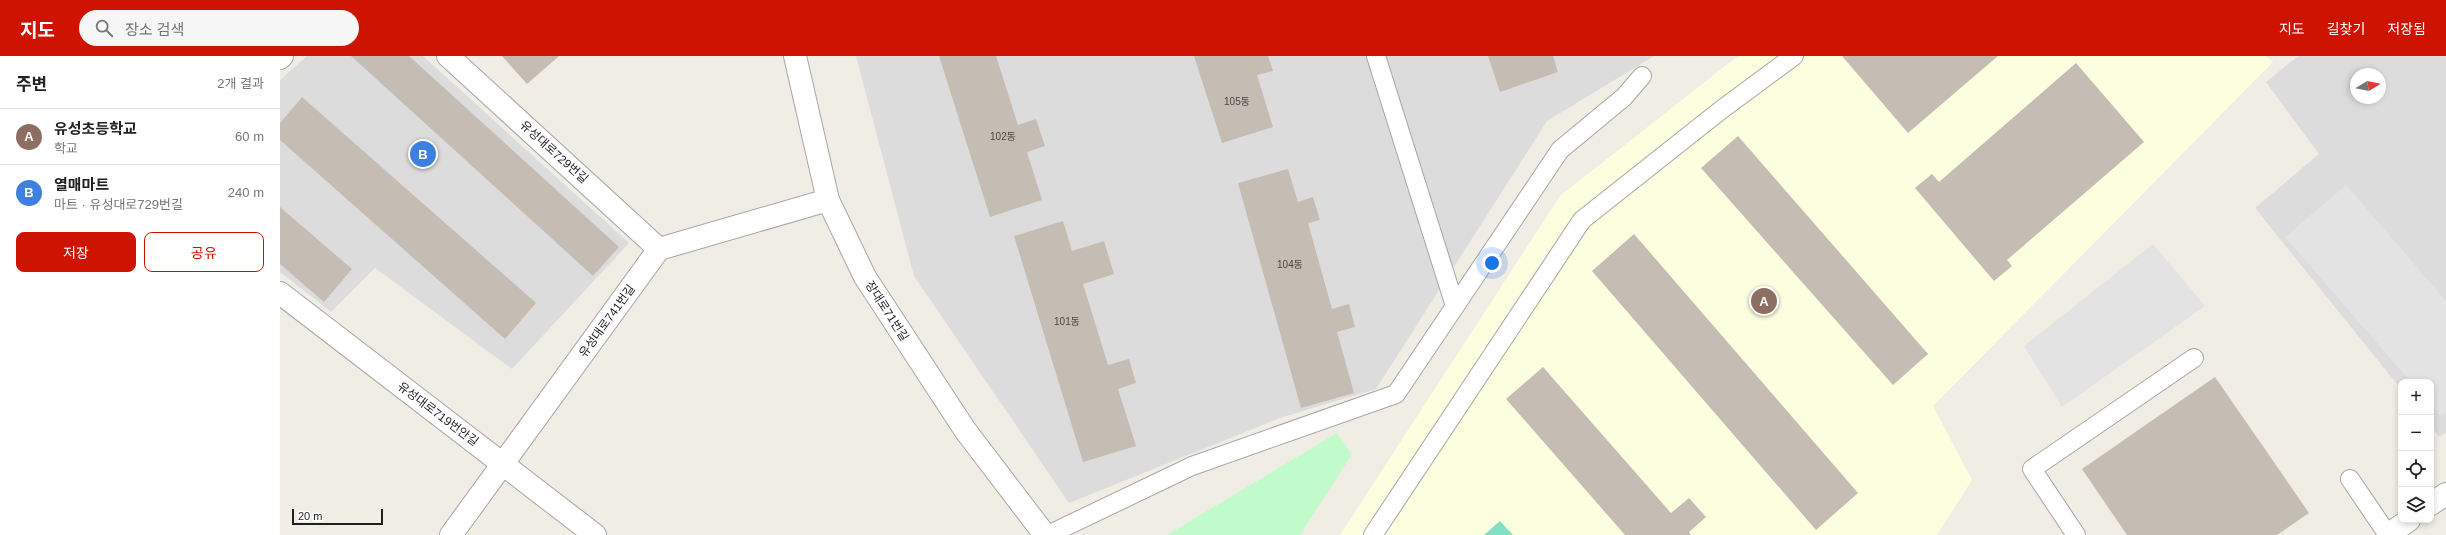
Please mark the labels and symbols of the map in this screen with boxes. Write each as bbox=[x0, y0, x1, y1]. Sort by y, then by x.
north arrow bbox=[2350, 68, 2386, 104]
house number: 105동 bbox=[1224, 96, 1250, 107]
street label: 유성대로729번길 bbox=[517, 118, 591, 186]
house number: 102동 bbox=[990, 131, 1016, 142]
pin: B bbox=[410, 139, 436, 169]
your location bbox=[1482, 253, 1502, 273]
house number: 104동 bbox=[1277, 259, 1303, 270]
street label: 장대로71번길 bbox=[862, 278, 912, 344]
street label: 유성대로741번길 bbox=[576, 282, 638, 360]
pin: A bbox=[1751, 286, 1777, 316]
house number: 101동 bbox=[1054, 316, 1080, 327]
street label: 유성대로719번안길 bbox=[395, 379, 481, 449]
scale bar bbox=[292, 507, 383, 526]

